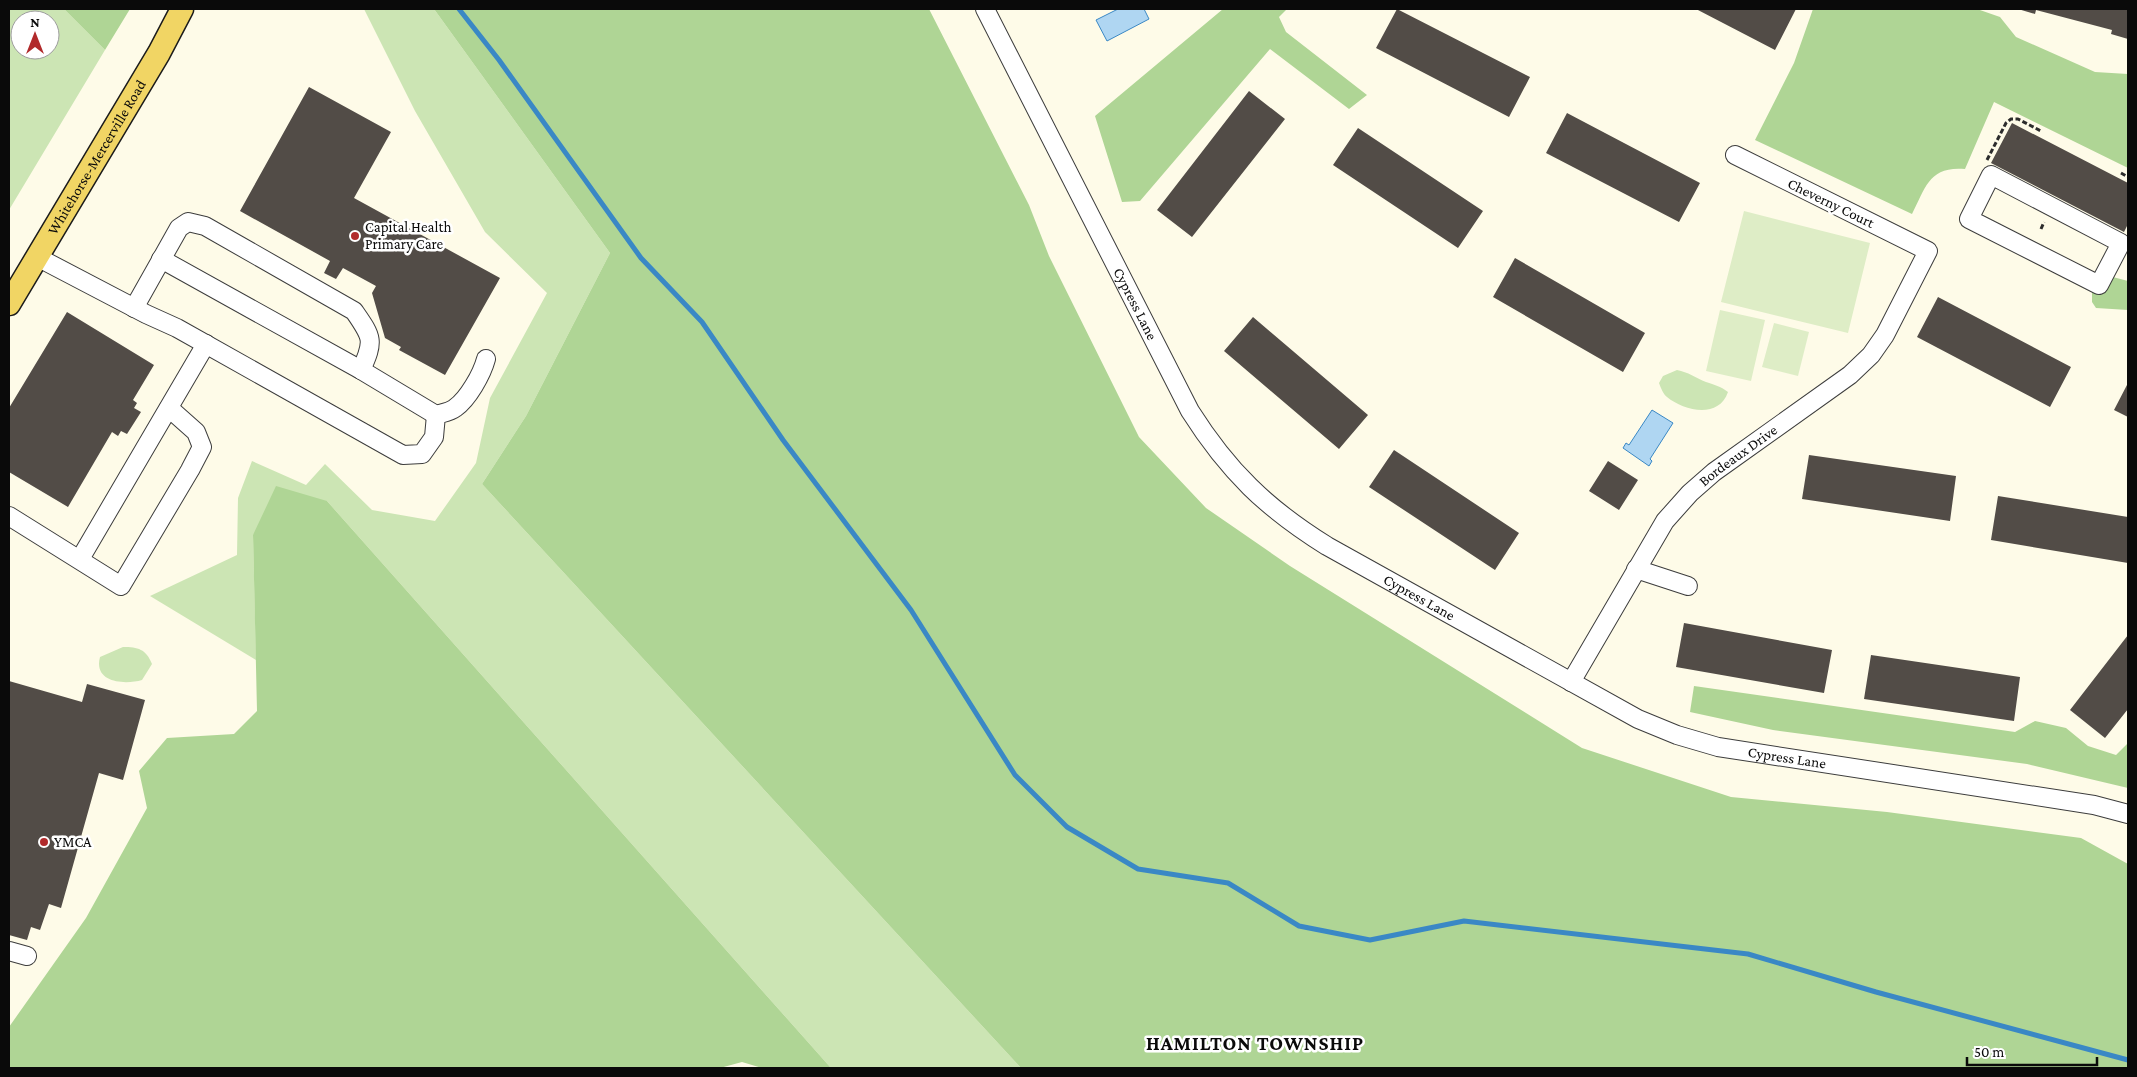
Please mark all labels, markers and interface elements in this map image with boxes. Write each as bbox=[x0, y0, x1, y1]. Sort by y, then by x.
north arrow bbox=[10, 10, 60, 60]
text: N bbox=[30, 14, 40, 30]
street label: Whitehorse-Mercerville Road bbox=[44, 77, 149, 237]
street label: Cheverny Court bbox=[1785, 175, 1878, 232]
place label: Capital Health Primary Care bbox=[365, 219, 451, 253]
marker: Capital Health Primary Care bbox=[349, 230, 361, 242]
street label: Cypress Lane bbox=[1110, 265, 1161, 343]
street label: Bordeaux Drive bbox=[1696, 421, 1780, 489]
street label: Cypress Lane bbox=[1381, 571, 1458, 624]
street label: Cypress Lane bbox=[1747, 744, 1828, 772]
place label: YMCA bbox=[54, 834, 92, 850]
marker: YMCA bbox=[38, 836, 50, 848]
district label: HAMILTON TOWNSHIP bbox=[1146, 1032, 1364, 1054]
scale bar bbox=[1967, 1034, 2097, 1066]
text: 50 m bbox=[1974, 1044, 2004, 1060]

